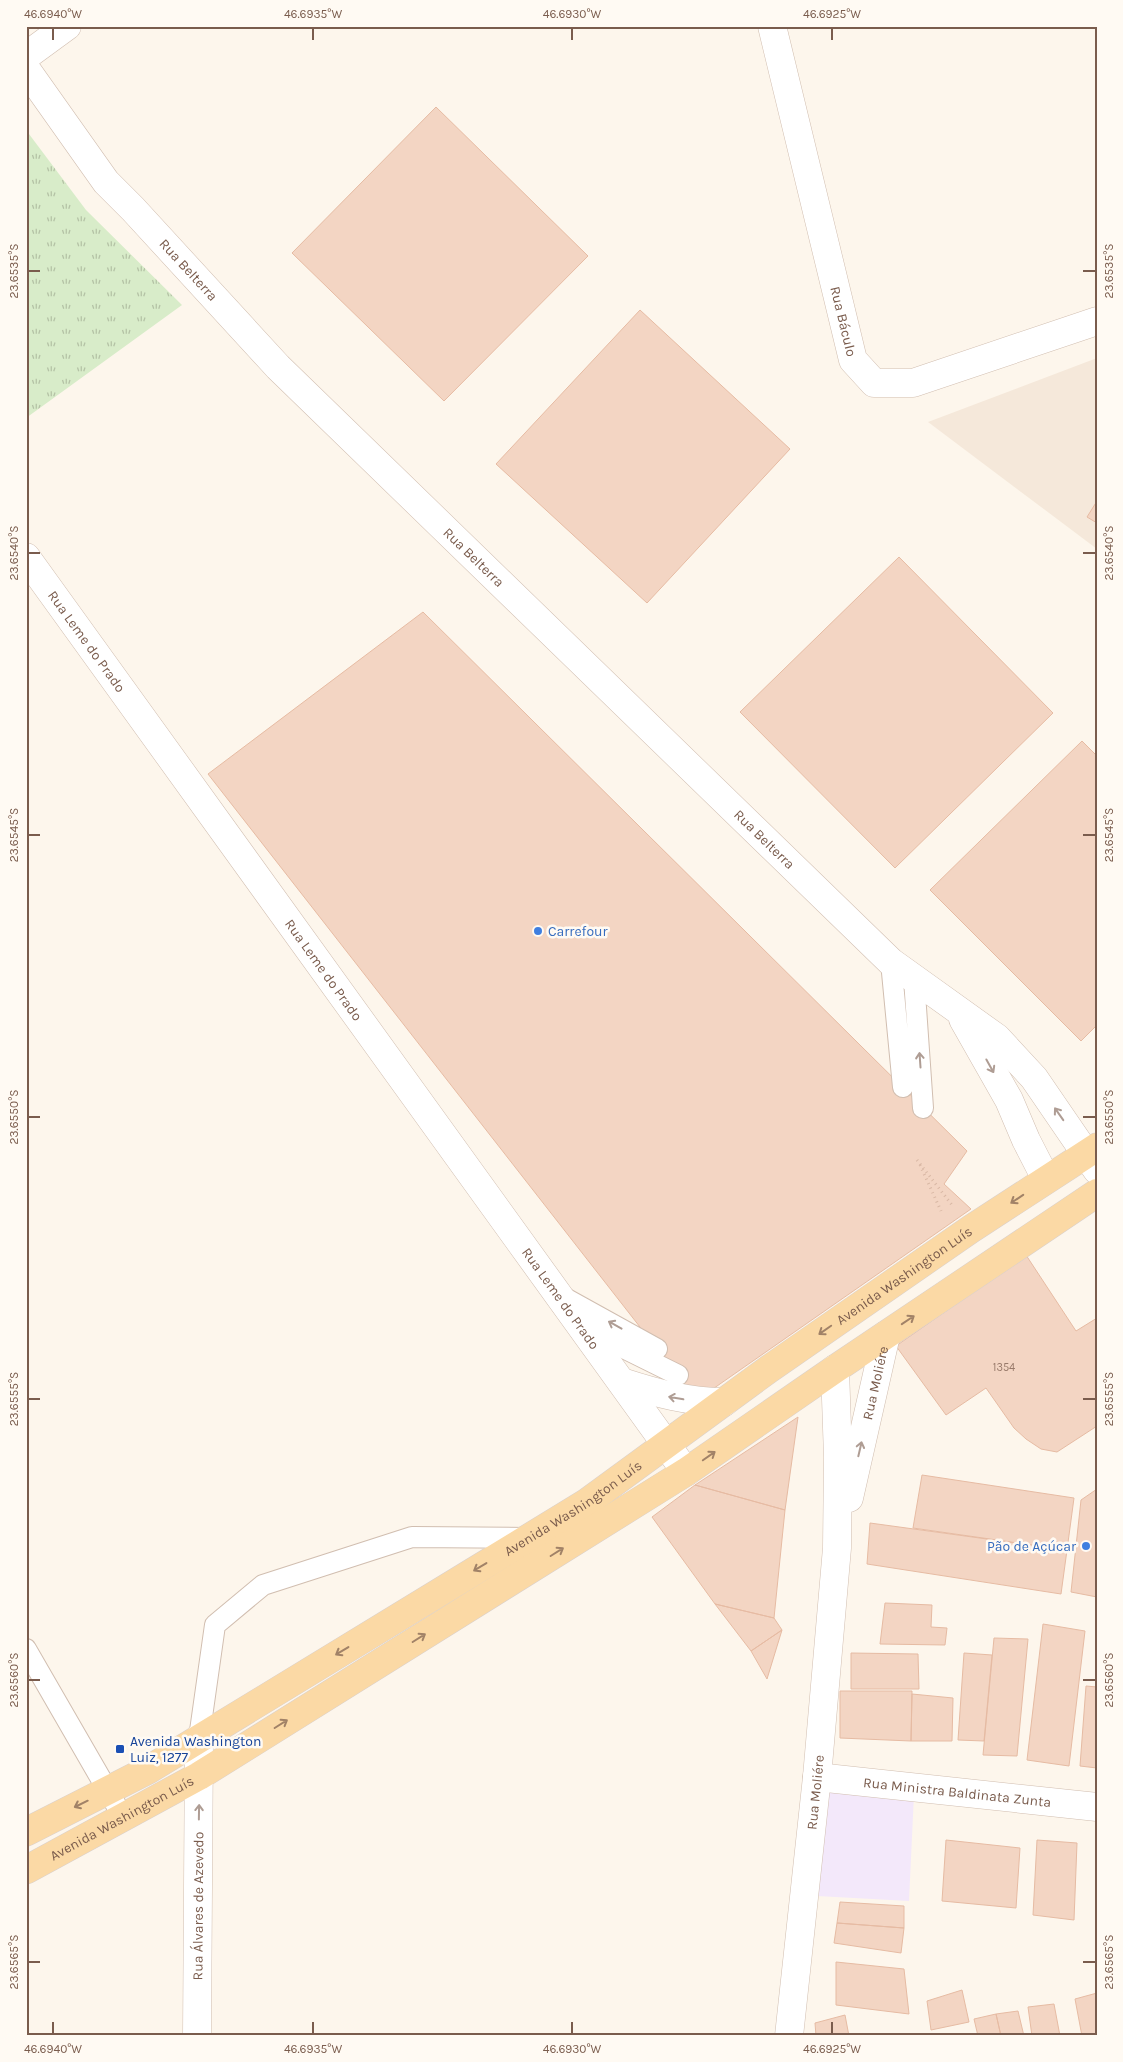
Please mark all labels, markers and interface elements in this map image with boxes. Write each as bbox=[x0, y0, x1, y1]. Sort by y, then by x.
text: 46.6940°W bbox=[24, 7, 82, 21]
text: 46.6935°W bbox=[284, 7, 342, 21]
text: 46.6930°W bbox=[543, 7, 602, 21]
text: 46.6925°W bbox=[803, 7, 861, 21]
street label: Rua Belterra bbox=[156, 235, 221, 305]
text: 23.6535°S bbox=[7, 243, 21, 299]
text: 23.6535°S bbox=[1102, 243, 1116, 299]
street label: Rua Báculo bbox=[826, 285, 860, 358]
street label: Rua Belterra bbox=[439, 524, 507, 591]
text: 23.6540°S bbox=[7, 526, 21, 581]
text: 23.6540°S bbox=[1102, 526, 1116, 581]
street label: Rua Leme do Prado bbox=[44, 587, 129, 696]
street label: Rua Belterra bbox=[730, 806, 798, 873]
text: 23.6545°S bbox=[7, 808, 21, 862]
text: 23.6545°S bbox=[1102, 808, 1116, 862]
street label: Rua Leme do Prado bbox=[281, 916, 366, 1024]
place label: Carrefour bbox=[548, 923, 609, 940]
marker: Carrefour bbox=[532, 925, 544, 937]
one-way arrow bbox=[915, 1052, 924, 1068]
one-way arrow bbox=[985, 1059, 995, 1074]
text: 23.6550°S bbox=[7, 1089, 21, 1145]
text: 23.6550°S bbox=[1102, 1089, 1116, 1145]
one-way arrow bbox=[1054, 1107, 1064, 1121]
one-way arrow bbox=[1010, 1194, 1024, 1204]
street label: Avenida Washington Luís bbox=[833, 1223, 976, 1329]
street label: Rua Leme do Prado bbox=[518, 1244, 603, 1353]
one-way arrow bbox=[901, 1315, 915, 1325]
one-way arrow bbox=[608, 1320, 622, 1330]
one-way arrow bbox=[818, 1325, 832, 1335]
street label: Rua Moliére bbox=[859, 1344, 892, 1422]
house number: 1354 bbox=[993, 1361, 1015, 1374]
text: 23.6555°S bbox=[7, 1372, 21, 1426]
text: 23.6555°S bbox=[1102, 1372, 1116, 1426]
one-way arrow bbox=[668, 1392, 684, 1402]
one-way arrow bbox=[856, 1442, 865, 1458]
one-way arrow bbox=[702, 1451, 716, 1461]
street label: Avenida Washington Luís bbox=[501, 1457, 645, 1560]
place label: Pão de Açúcar bbox=[987, 1538, 1077, 1555]
marker: Pão de Açúcar bbox=[1080, 1540, 1092, 1552]
one-way arrow bbox=[550, 1547, 564, 1557]
one-way arrow bbox=[474, 1562, 488, 1572]
one-way arrow bbox=[412, 1633, 426, 1643]
one-way arrow bbox=[335, 1647, 349, 1657]
text: 23.6560°S bbox=[7, 1652, 21, 1708]
text: 23.6560°S bbox=[1102, 1652, 1116, 1708]
one-way arrow bbox=[274, 1719, 288, 1729]
place label: Avenida Washington Luiz, 1277 bbox=[130, 1733, 261, 1766]
marker: Avenida Washington Luiz, 1277 bbox=[114, 1743, 126, 1755]
street label: Rua Moliére bbox=[803, 1754, 828, 1831]
street label: Avenida Washington Luís bbox=[47, 1772, 197, 1864]
street label: Rua Ministra Baldinata Zunta bbox=[862, 1774, 1052, 1811]
one-way arrow bbox=[74, 1800, 89, 1810]
one-way arrow bbox=[194, 1804, 204, 1820]
street label: Rua Álvares de Azevedo bbox=[189, 1832, 207, 1980]
text: 23.6565°S bbox=[7, 1935, 21, 1989]
text: 23.6565°S bbox=[1102, 1935, 1116, 1989]
text: 46.6940°W bbox=[24, 2042, 82, 2056]
text: 46.6935°W bbox=[284, 2042, 342, 2056]
text: 46.6930°W bbox=[543, 2042, 602, 2056]
text: 46.6925°W bbox=[803, 2042, 861, 2056]

